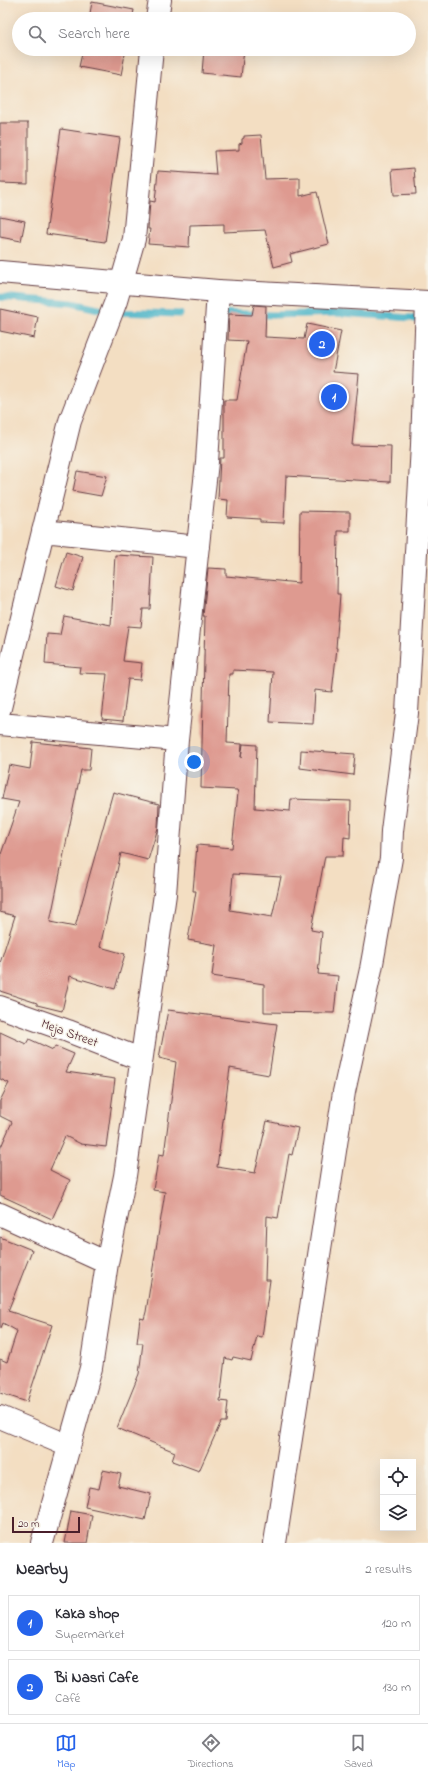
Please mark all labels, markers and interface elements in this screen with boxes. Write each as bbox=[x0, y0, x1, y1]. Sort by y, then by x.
search box bbox=[12, 12, 416, 56]
icon: search bbox=[26, 23, 48, 45]
text: Search here bbox=[58, 23, 130, 45]
pin: 2 bbox=[309, 329, 335, 359]
pin: 1 bbox=[321, 382, 347, 412]
your location bbox=[184, 752, 204, 772]
street label: Meja Street bbox=[38, 1014, 101, 1053]
map controls bbox=[380, 1459, 416, 1531]
button: locate bbox=[380, 1459, 416, 1495]
button: layers bbox=[380, 1495, 416, 1531]
scale bar bbox=[12, 1515, 80, 1534]
text: 20 m bbox=[18, 1516, 40, 1532]
text: Nearby bbox=[16, 1557, 68, 1582]
text: 2 results bbox=[365, 1560, 412, 1579]
text: Kaka shop bbox=[55, 1603, 120, 1625]
text: 1 bbox=[28, 1614, 32, 1633]
text: 120 m bbox=[381, 1614, 411, 1633]
text: Supermarket bbox=[55, 1625, 125, 1644]
text: Bi Nasri Cafe bbox=[55, 1667, 139, 1689]
text: 2 bbox=[27, 1678, 33, 1697]
text: 130 m bbox=[383, 1678, 411, 1697]
text: Café bbox=[55, 1689, 80, 1708]
tab: Map bbox=[55, 1732, 77, 1772]
tab: Directions bbox=[188, 1732, 234, 1772]
tab: Saved bbox=[344, 1732, 373, 1772]

